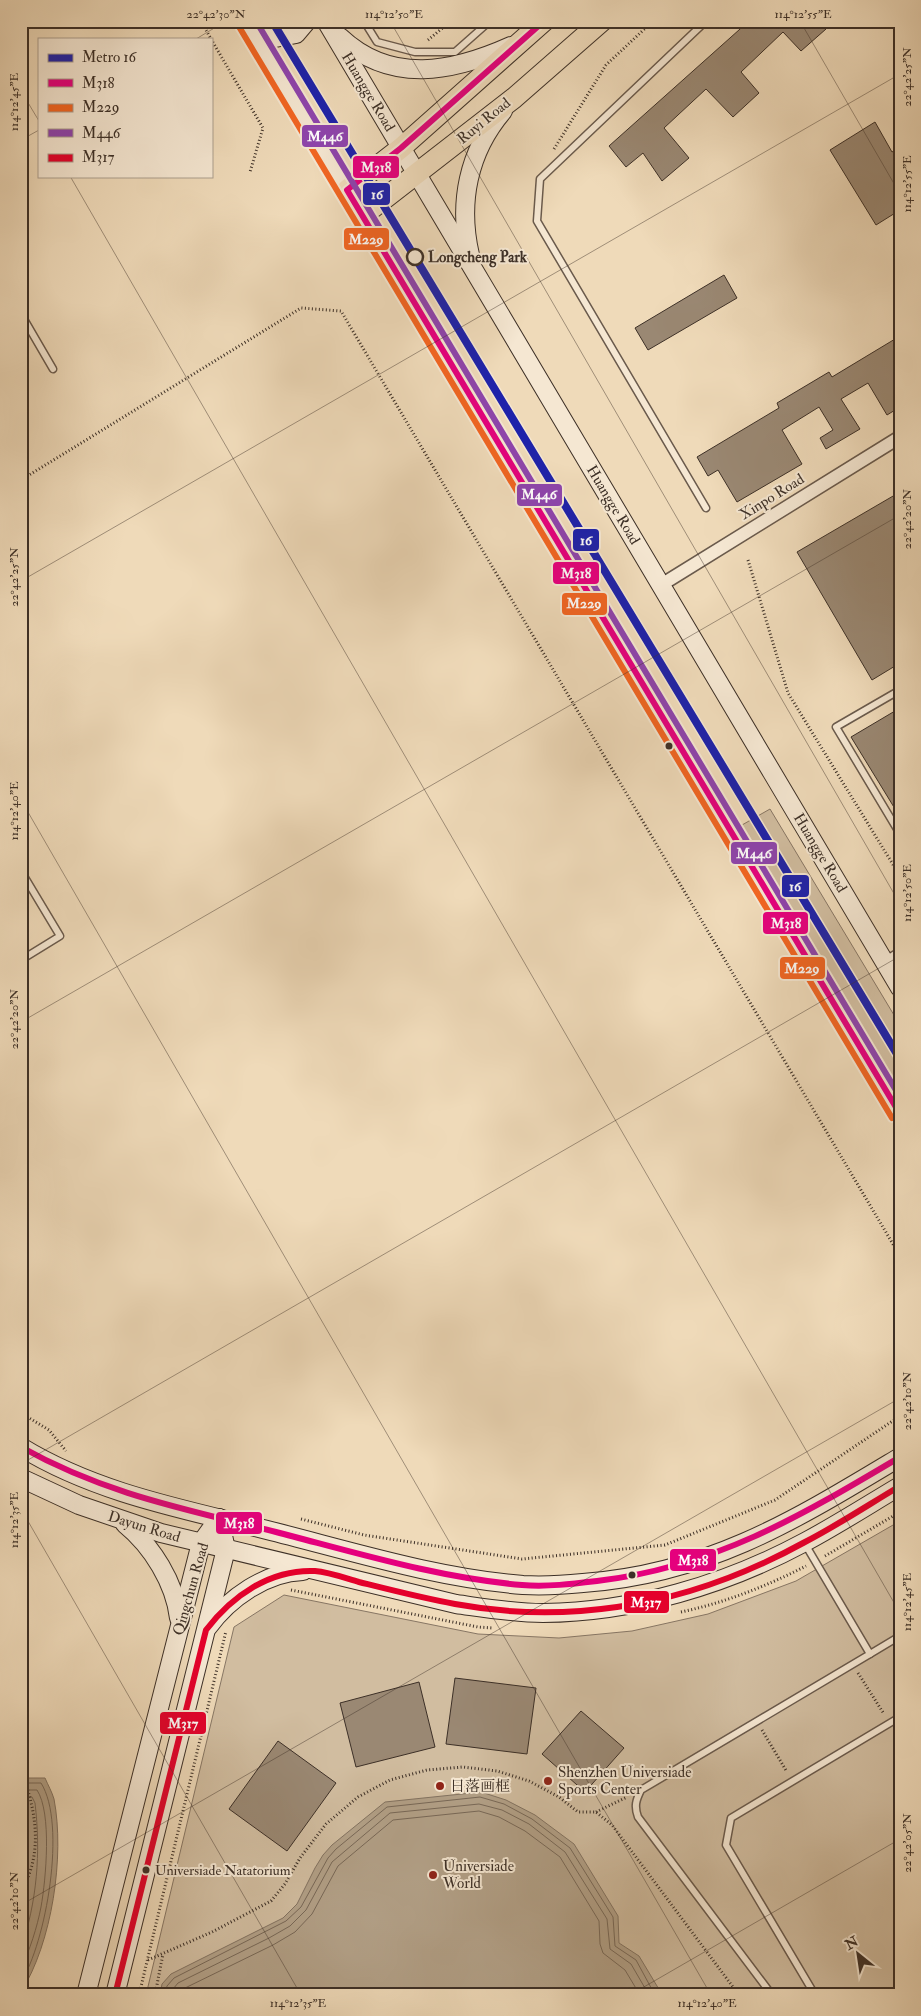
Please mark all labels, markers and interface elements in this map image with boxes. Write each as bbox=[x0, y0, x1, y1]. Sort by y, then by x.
text: 22°42'30"N bbox=[187, 7, 246, 22]
text: 114°12'50"E bbox=[365, 7, 423, 22]
text: 114°12'55"E bbox=[774, 7, 832, 22]
legend bbox=[38, 38, 212, 178]
text: 22°42'25"N bbox=[900, 47, 915, 107]
text: Metro 16 bbox=[82, 48, 138, 67]
street label: Huangge Road bbox=[337, 49, 399, 136]
text: 114°12'45"E bbox=[7, 72, 22, 131]
text: M318 bbox=[82, 74, 115, 93]
street label: Ruyi Road bbox=[453, 93, 515, 148]
text: M229 bbox=[82, 98, 119, 117]
text: M446 bbox=[82, 124, 122, 143]
line badge: M446 bbox=[301, 124, 349, 148]
text: M446 bbox=[306, 128, 344, 145]
text: M317 bbox=[82, 148, 115, 167]
line badge: M318 bbox=[352, 155, 400, 179]
text: 114°12'55"E bbox=[900, 155, 915, 213]
text: M318 bbox=[360, 159, 392, 176]
line badge: 16 bbox=[362, 182, 391, 206]
text: 16 bbox=[371, 186, 384, 203]
line badge: M229 bbox=[343, 227, 390, 251]
text: M229 bbox=[348, 231, 383, 248]
marker: Longcheng Park bbox=[406, 248, 424, 266]
place label: Longcheng Park bbox=[428, 248, 528, 268]
street label: Huangge Road bbox=[582, 462, 644, 549]
street label: Xinpo Road bbox=[736, 469, 809, 525]
line badge: M446 bbox=[516, 483, 563, 507]
text: M446 bbox=[520, 486, 558, 503]
text: 22°42'20"N bbox=[900, 489, 915, 549]
line badge: 16 bbox=[572, 528, 600, 552]
text: 16 bbox=[580, 532, 593, 549]
text: 22°42'25"N bbox=[7, 547, 22, 607]
line badge: M318 bbox=[552, 561, 600, 585]
text: M318 bbox=[560, 565, 592, 582]
line badge: M229 bbox=[561, 592, 608, 616]
text: M229 bbox=[566, 595, 601, 612]
unlabelled marker bbox=[664, 741, 674, 751]
text: 114°12'40"E bbox=[7, 781, 22, 841]
street label: Huangge Road bbox=[789, 810, 851, 897]
line badge: M446 bbox=[730, 841, 778, 865]
text: M446 bbox=[735, 845, 773, 862]
text: 114°12'50"E bbox=[900, 864, 915, 922]
line badge: 16 bbox=[781, 874, 810, 898]
text: 16 bbox=[789, 878, 802, 895]
line badge: M318 bbox=[762, 911, 809, 935]
text: M318 bbox=[770, 915, 802, 932]
line badge: M229 bbox=[779, 956, 826, 980]
text: M229 bbox=[784, 960, 819, 977]
text: 22°42'20"N bbox=[7, 989, 22, 1049]
text: 22°42'10"N bbox=[900, 1372, 915, 1430]
text: 114°12'35"E bbox=[7, 1491, 22, 1548]
street label: Dayun Road bbox=[105, 1507, 183, 1547]
line badge: M318 bbox=[215, 1511, 263, 1535]
text: M318 bbox=[223, 1515, 255, 1532]
street label: Qingchun Road bbox=[169, 1540, 213, 1638]
line badge: M318 bbox=[669, 1548, 717, 1572]
text: M318 bbox=[677, 1552, 709, 1569]
unlabelled marker bbox=[627, 1570, 637, 1580]
text: 114°12'45"E bbox=[900, 1572, 915, 1631]
line badge: M317 bbox=[623, 1590, 670, 1614]
text: M317 bbox=[630, 1594, 662, 1611]
line badge: M317 bbox=[159, 1711, 207, 1735]
text: M317 bbox=[167, 1715, 199, 1732]
place label: Shenzhen Universiade Sports Center bbox=[558, 1763, 692, 1800]
marker: Shenzhen Universiade Sports Center bbox=[542, 1775, 554, 1787]
place label: 日落画框 bbox=[450, 1777, 510, 1796]
marker: 日落画框 bbox=[434, 1780, 446, 1792]
text: 22°42'05"N bbox=[900, 1813, 915, 1873]
place label: Universiade World bbox=[442, 1857, 514, 1893]
place label: Universiade Natatorium bbox=[155, 1862, 291, 1879]
marker: Universiade Natatorium bbox=[141, 1865, 151, 1875]
marker: Universiade World bbox=[427, 1869, 439, 1881]
text: 22°42'10"N bbox=[7, 1872, 22, 1930]
north arrow bbox=[834, 1928, 884, 1978]
text: N bbox=[841, 1932, 862, 1954]
text: 114°12'35"E bbox=[270, 1996, 327, 2011]
text: 114°12'40"E bbox=[677, 1996, 737, 2011]

